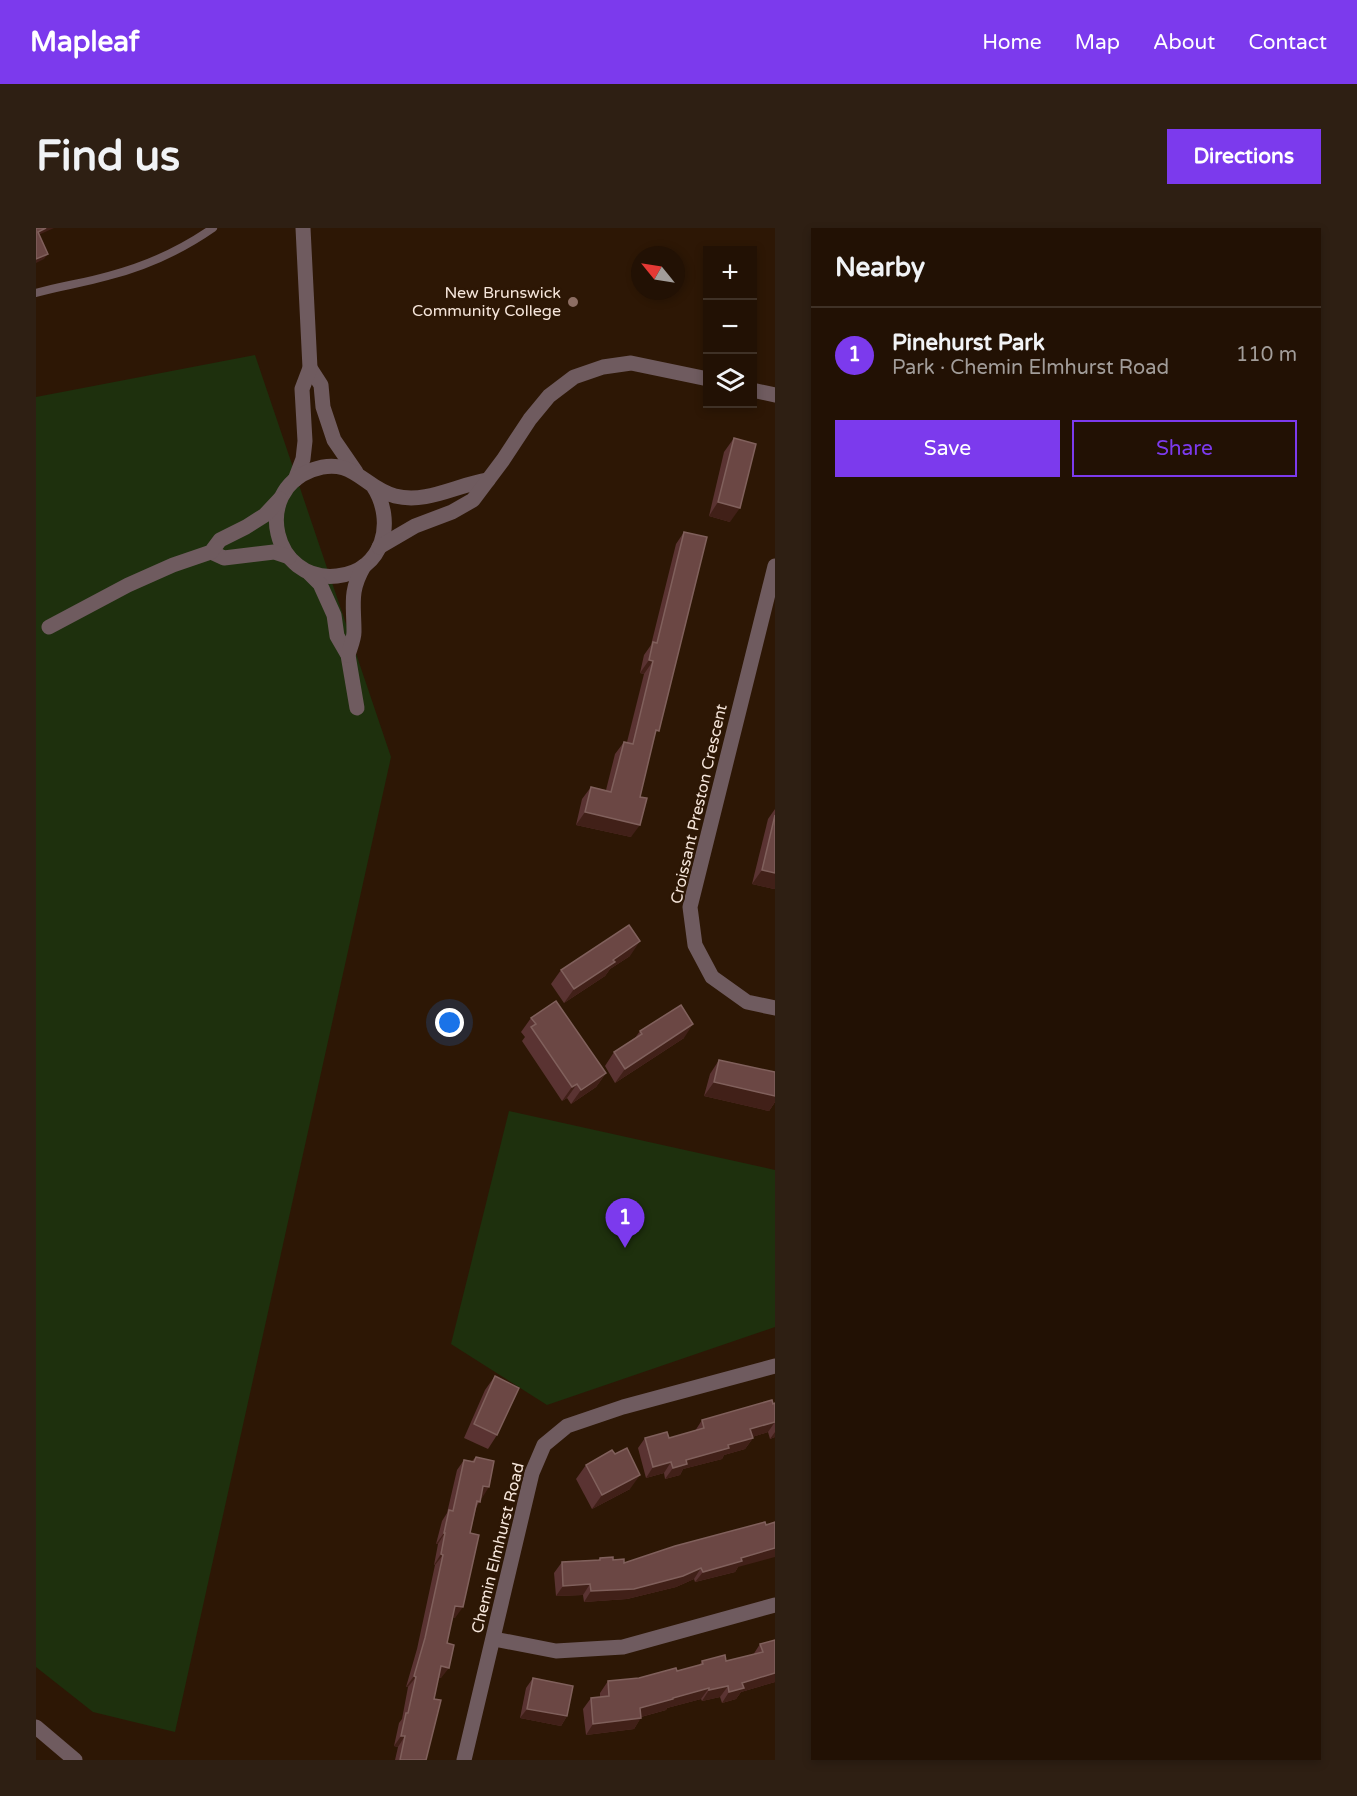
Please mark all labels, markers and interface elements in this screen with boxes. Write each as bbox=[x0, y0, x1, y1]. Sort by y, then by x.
text: Mapleaf bbox=[30, 25, 139, 59]
text: Home bbox=[982, 30, 1042, 55]
text: Map bbox=[1075, 30, 1120, 55]
text: About bbox=[1153, 30, 1215, 55]
text: Contact bbox=[1248, 30, 1327, 55]
button: Directions bbox=[1167, 129, 1321, 184]
text: Find us bbox=[36, 131, 180, 182]
north arrow bbox=[631, 246, 685, 300]
map controls bbox=[703, 246, 757, 408]
button: + bbox=[703, 246, 757, 300]
text: Nearby bbox=[835, 252, 925, 283]
place label: New Brunswick Community College bbox=[412, 283, 561, 321]
marker: New Brunswick Community College bbox=[566, 295, 580, 309]
button: − bbox=[703, 300, 757, 354]
text: Pinehurst Park bbox=[892, 330, 1045, 356]
text: 1 bbox=[848, 343, 861, 367]
text: 110 m bbox=[1236, 343, 1297, 367]
button: layers bbox=[703, 354, 757, 408]
text: Park · Chemin Elmhurst Road bbox=[892, 356, 1169, 380]
button: Save bbox=[835, 420, 1060, 477]
button: Share bbox=[1072, 420, 1297, 477]
street label: Croissant Preston Crescent bbox=[666, 702, 732, 906]
your location bbox=[435, 1008, 464, 1037]
pin: 1 bbox=[606, 1198, 644, 1248]
street label: Chemin Elmhurst Road bbox=[467, 1461, 529, 1635]

